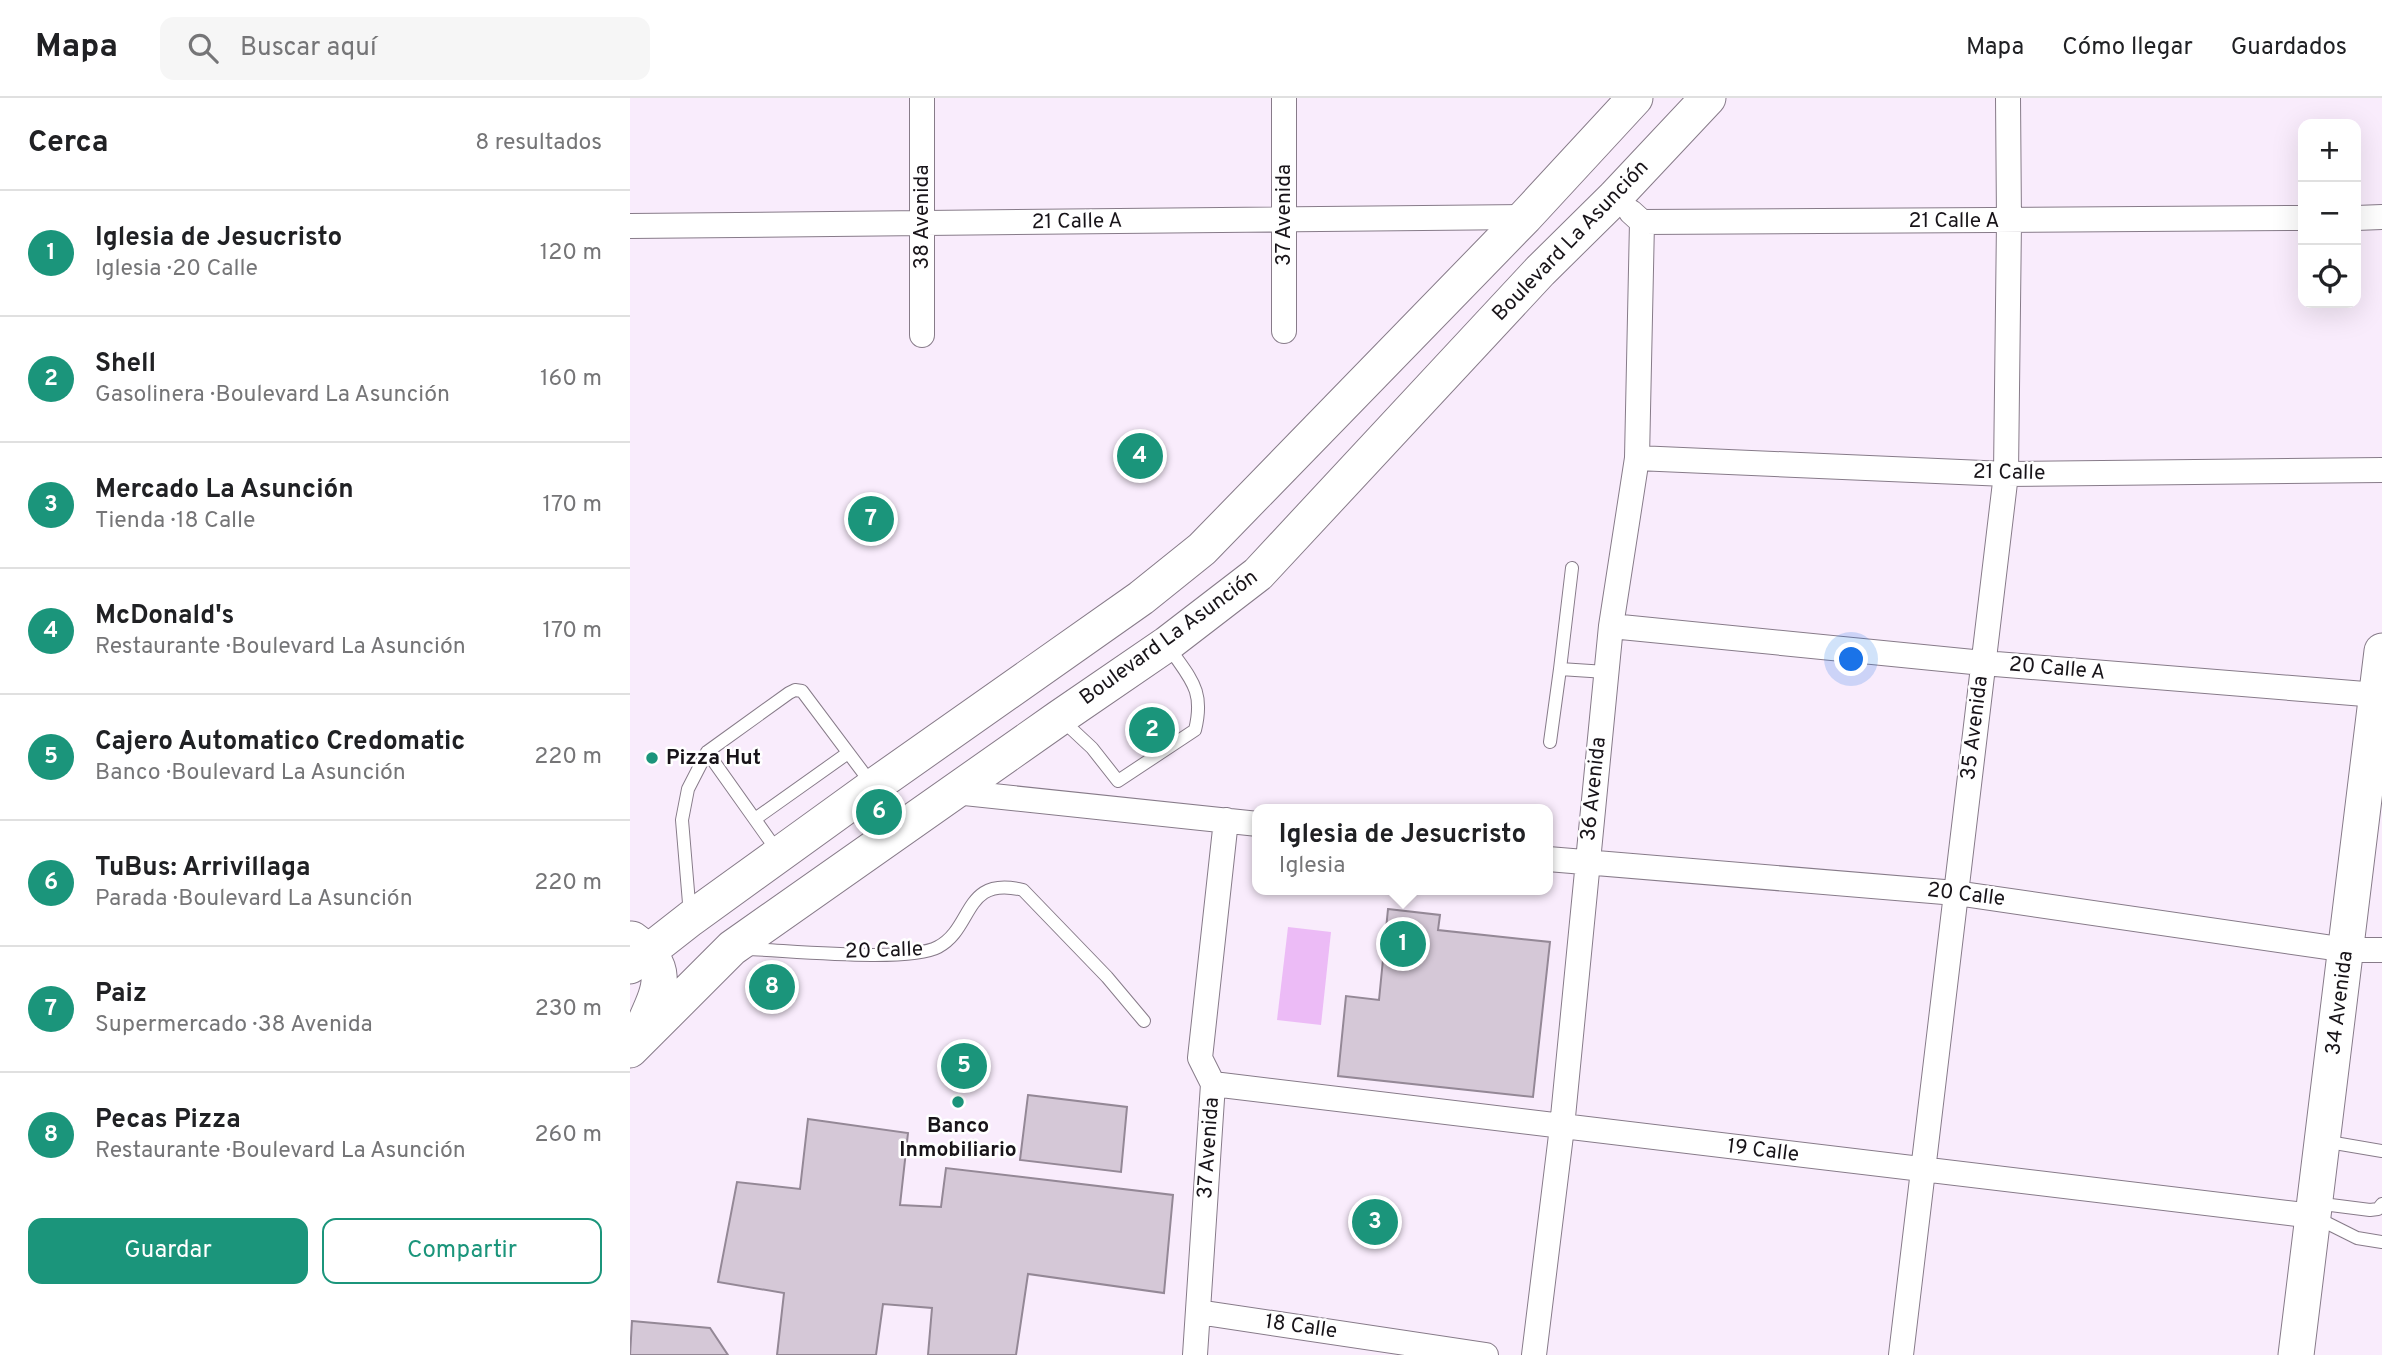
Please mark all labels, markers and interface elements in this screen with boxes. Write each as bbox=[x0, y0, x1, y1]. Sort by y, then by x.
search box bbox=[160, 17, 650, 80]
text: Mapa bbox=[35, 27, 118, 69]
icon: search bbox=[184, 29, 222, 67]
text: Buscar aquí bbox=[240, 32, 377, 65]
text: Mapa bbox=[1966, 33, 2024, 63]
text: Cómo llegar bbox=[2062, 33, 2193, 63]
text: Guardados bbox=[2231, 33, 2347, 63]
map controls bbox=[2298, 119, 2361, 308]
button: + bbox=[2298, 119, 2361, 182]
text: Cerca bbox=[28, 125, 108, 162]
text: 8 resultados bbox=[475, 129, 602, 158]
street label: Boulevard La Asunción bbox=[1487, 155, 1655, 327]
street label: 37 Avenida bbox=[1271, 164, 1298, 266]
street label: 38 Avenida bbox=[909, 165, 936, 269]
button: − bbox=[2298, 182, 2361, 245]
street label: 21 Calle A bbox=[1031, 208, 1123, 236]
street label: 21 Calle A bbox=[1909, 208, 1999, 235]
text: Iglesia de Jesucristo bbox=[95, 222, 342, 255]
text: 1 bbox=[46, 239, 56, 268]
text: 120 m bbox=[540, 239, 602, 268]
button: locate bbox=[2298, 245, 2361, 308]
text: Iglesia · 20 Calle bbox=[95, 255, 258, 284]
text: Shell bbox=[95, 348, 156, 381]
text: 2 bbox=[44, 365, 58, 394]
text: 160 m bbox=[540, 365, 602, 394]
text: Gasolinera · Boulevard La Asunción bbox=[95, 381, 450, 410]
pin: 4 bbox=[1117, 430, 1163, 482]
street label: 21 Calle bbox=[1972, 459, 2046, 487]
text: Mercado La Asunción bbox=[95, 474, 354, 507]
text: 3 bbox=[44, 491, 58, 520]
text: 170 m bbox=[543, 491, 602, 520]
pin: 7 bbox=[848, 493, 894, 545]
text: Tienda · 18 Calle bbox=[95, 507, 255, 536]
street label: Boulevard La Asunción bbox=[1074, 564, 1264, 712]
text: McDonald's bbox=[95, 600, 234, 633]
text: 4 bbox=[44, 617, 58, 646]
text: 170 m bbox=[543, 617, 602, 646]
text: Restaurante · Boulevard La Asunción bbox=[95, 633, 466, 662]
your location bbox=[1834, 642, 1868, 676]
street label: 20 Calle A bbox=[2008, 651, 2106, 687]
street label: 35 Avenida bbox=[1955, 674, 1995, 782]
pin: 2 bbox=[1129, 704, 1175, 756]
text: Cajero Automatico Credomatic bbox=[95, 726, 465, 759]
street label: 36 Avenida bbox=[1575, 736, 1613, 842]
text: 5 bbox=[44, 743, 58, 772]
text: 220 m bbox=[534, 743, 602, 772]
place label: Pizza Hut bbox=[666, 745, 761, 772]
marker: Pizza Hut bbox=[644, 750, 660, 766]
text: Banco · Boulevard La Asunción bbox=[95, 759, 406, 788]
pin: 6 bbox=[856, 786, 902, 838]
popup bbox=[1252, 804, 1553, 895]
text: Iglesia de Jesucristo bbox=[1279, 819, 1526, 852]
text: TuBus: Arrivillaga bbox=[95, 852, 311, 885]
text: Iglesia bbox=[1279, 852, 1345, 881]
text: 6 bbox=[44, 869, 58, 898]
text: 220 m bbox=[534, 869, 602, 898]
street label: 20 Calle bbox=[1926, 877, 2006, 913]
text: Parada · Boulevard La Asunción bbox=[95, 885, 413, 914]
pin: 1 bbox=[1380, 918, 1426, 970]
street label: 20 Calle bbox=[844, 936, 924, 966]
street label: 34 Avenida bbox=[2320, 949, 2360, 1057]
pin: 8 bbox=[749, 961, 795, 1013]
text: Paiz bbox=[95, 978, 147, 1011]
text: 7 bbox=[45, 995, 57, 1024]
text: 230 m bbox=[535, 995, 602, 1024]
text: Supermercado · 38 Avenida bbox=[95, 1011, 373, 1040]
pin: 5 bbox=[941, 1040, 987, 1092]
marker: Banco Inmobiliario bbox=[950, 1094, 966, 1110]
street label: 37 Avenida bbox=[1192, 1096, 1226, 1200]
text: Pecas Pizza bbox=[95, 1104, 241, 1137]
place label: Banco Inmobiliario bbox=[899, 1113, 1017, 1164]
text: 8 bbox=[44, 1121, 58, 1150]
text: 260 m bbox=[535, 1121, 602, 1150]
street label: 19 Calle bbox=[1725, 1133, 1801, 1169]
text: Restaurante · Boulevard La Asunción bbox=[95, 1137, 466, 1166]
pin: 3 bbox=[1352, 1196, 1398, 1248]
button: Guardar bbox=[28, 1218, 308, 1284]
button: Compartir bbox=[322, 1218, 602, 1284]
street label: 18 Calle bbox=[1263, 1309, 1339, 1345]

